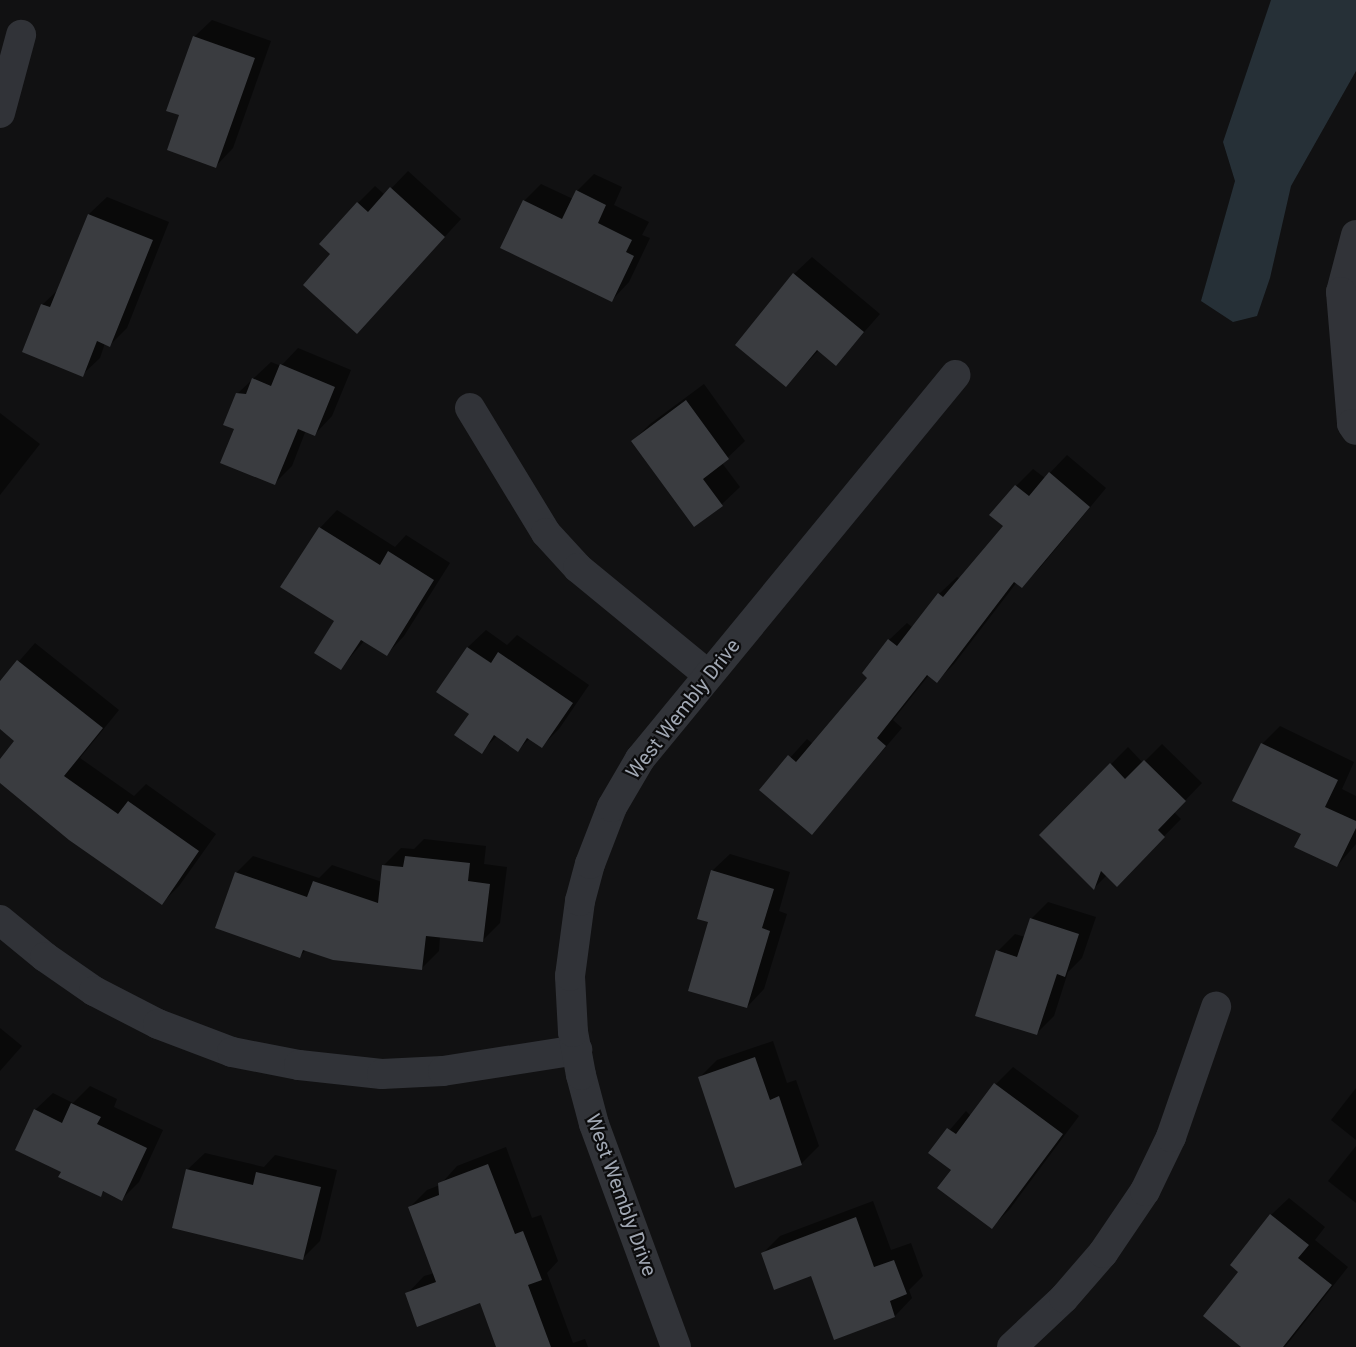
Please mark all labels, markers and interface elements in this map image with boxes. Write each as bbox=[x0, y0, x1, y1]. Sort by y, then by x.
street label: West Wembly Drive bbox=[621, 634, 745, 784]
street label: West Wembly Drive bbox=[580, 1111, 662, 1279]

